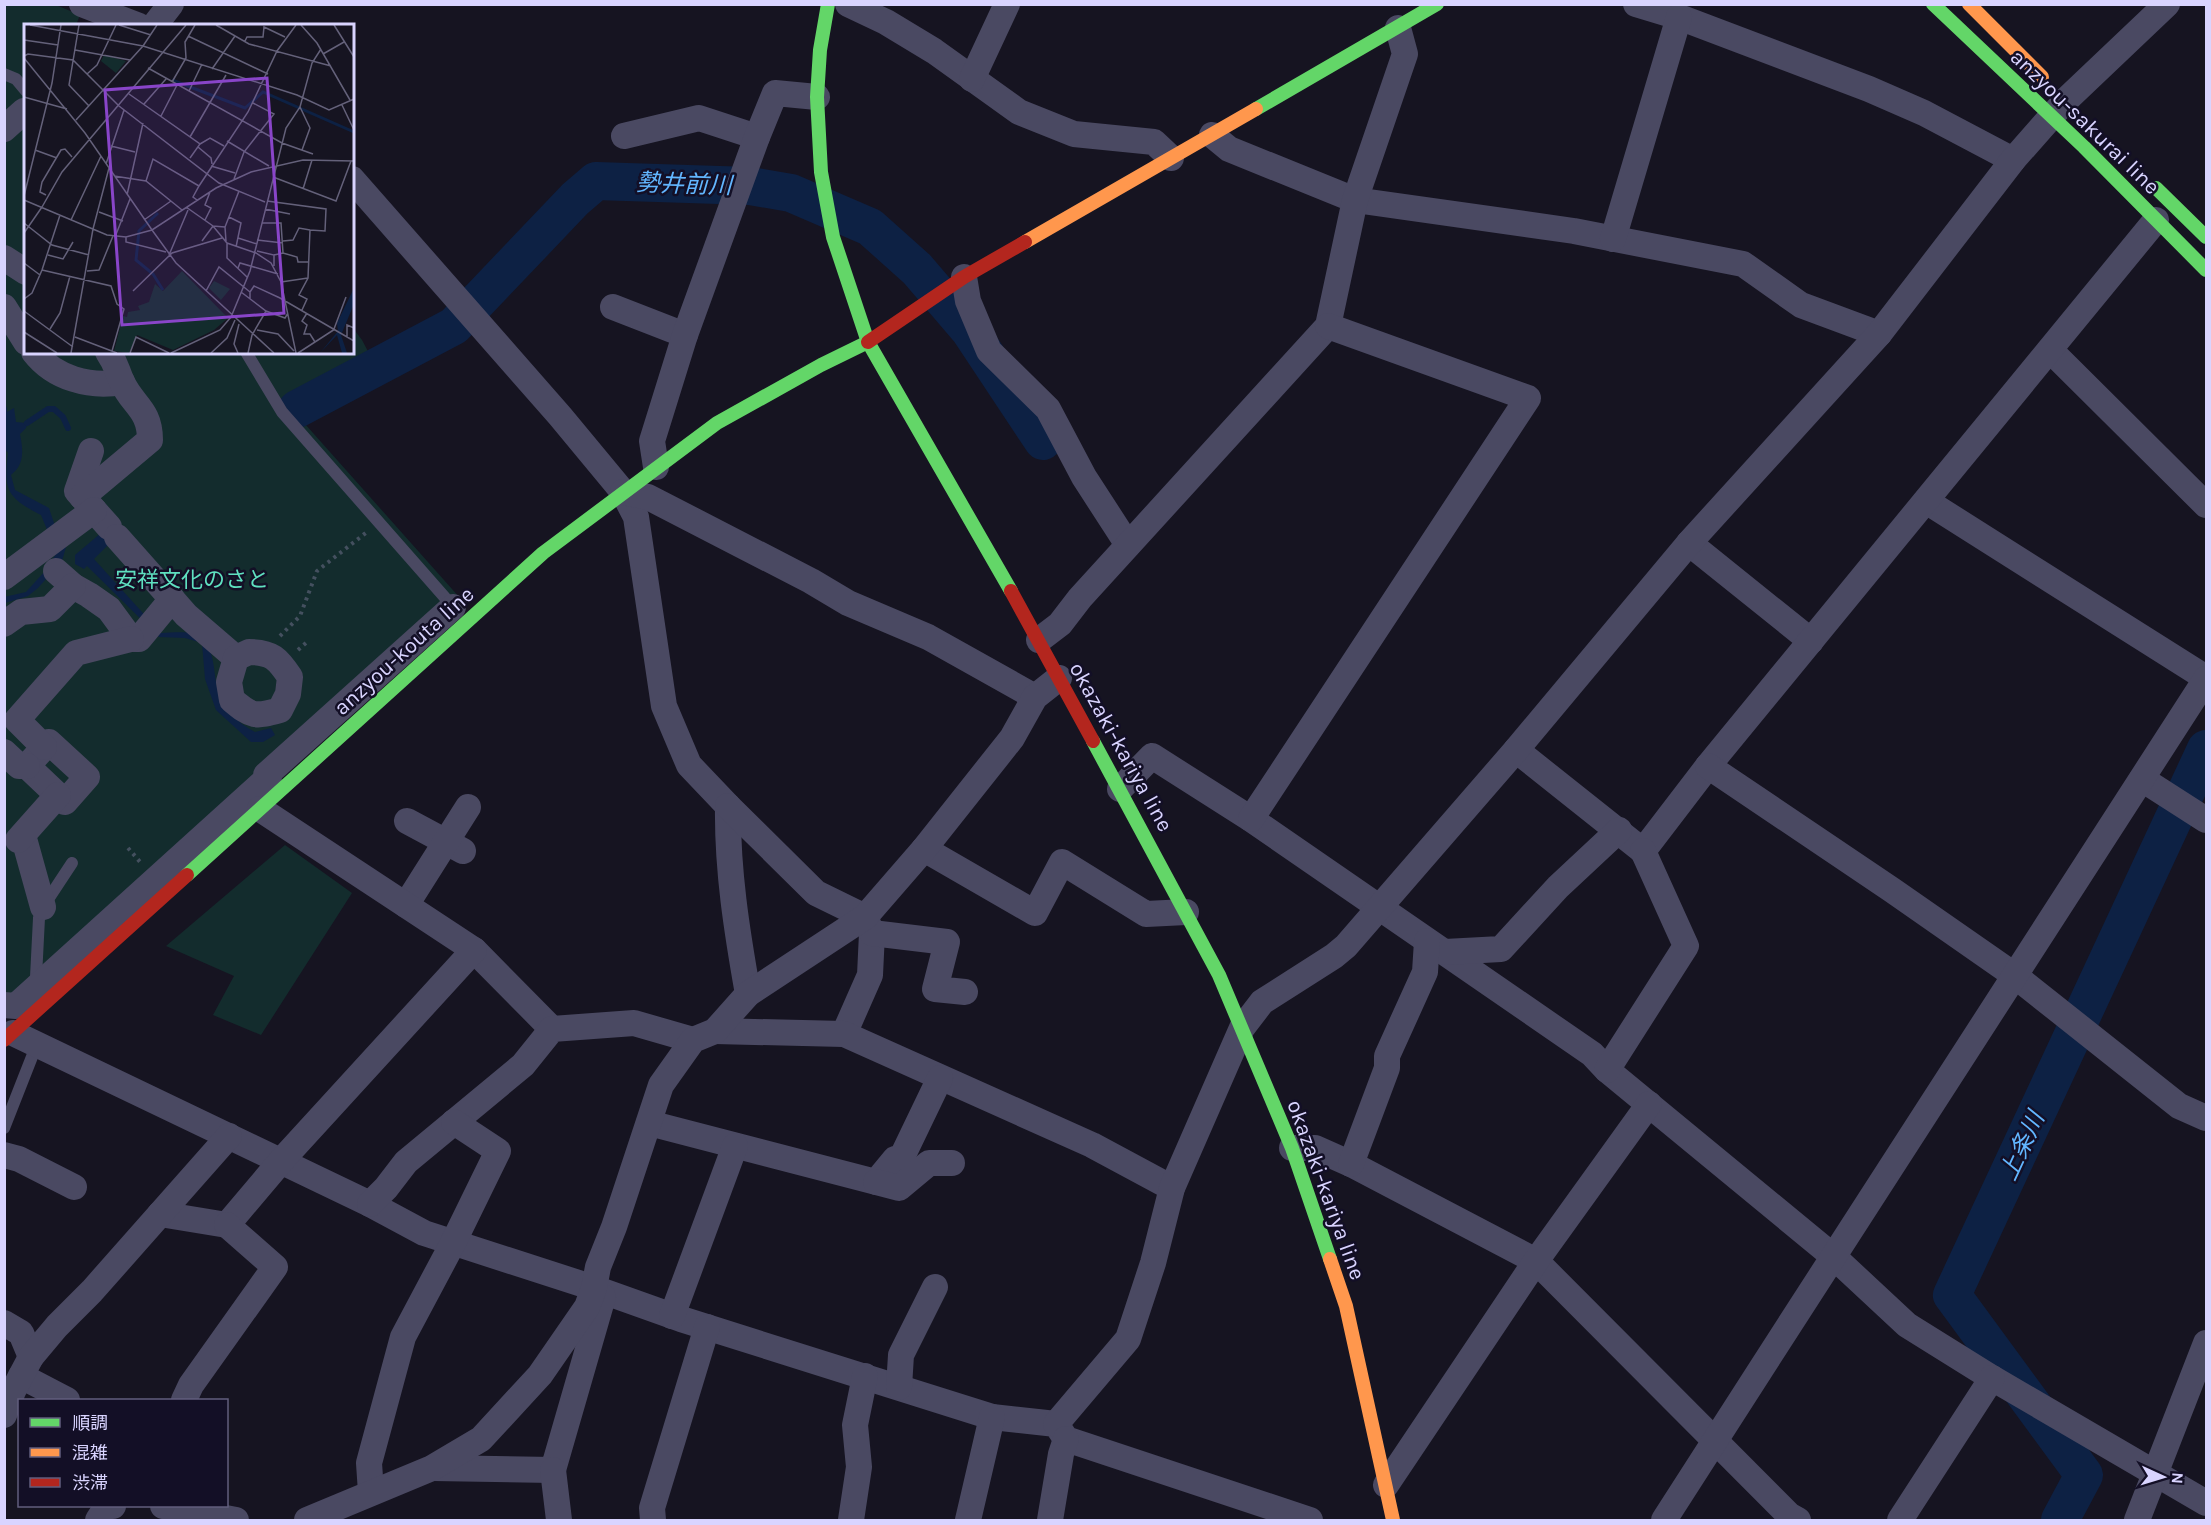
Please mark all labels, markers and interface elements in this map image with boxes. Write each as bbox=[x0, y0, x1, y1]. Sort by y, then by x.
inset map bbox=[24, 24, 354, 354]
street label: anzyou-sakurai line bbox=[2005, 44, 2165, 200]
water label: 勢井前川 bbox=[636, 168, 735, 200]
park label: 安祥文化のさと bbox=[115, 567, 269, 593]
street label: anzyou-kouta line bbox=[329, 581, 479, 721]
street label: okazaki-kariya line bbox=[1064, 658, 1178, 836]
street label: okazaki-kariya line bbox=[1281, 1096, 1371, 1284]
water label: 上条川 bbox=[1994, 1105, 2051, 1185]
legend bbox=[18, 1399, 228, 1507]
text: 順調 bbox=[72, 1412, 108, 1434]
text: 混雑 bbox=[72, 1442, 108, 1464]
north arrow bbox=[2133, 1447, 2193, 1507]
text: 渋滞 bbox=[72, 1472, 108, 1494]
text: N bbox=[2168, 1472, 2187, 1484]

